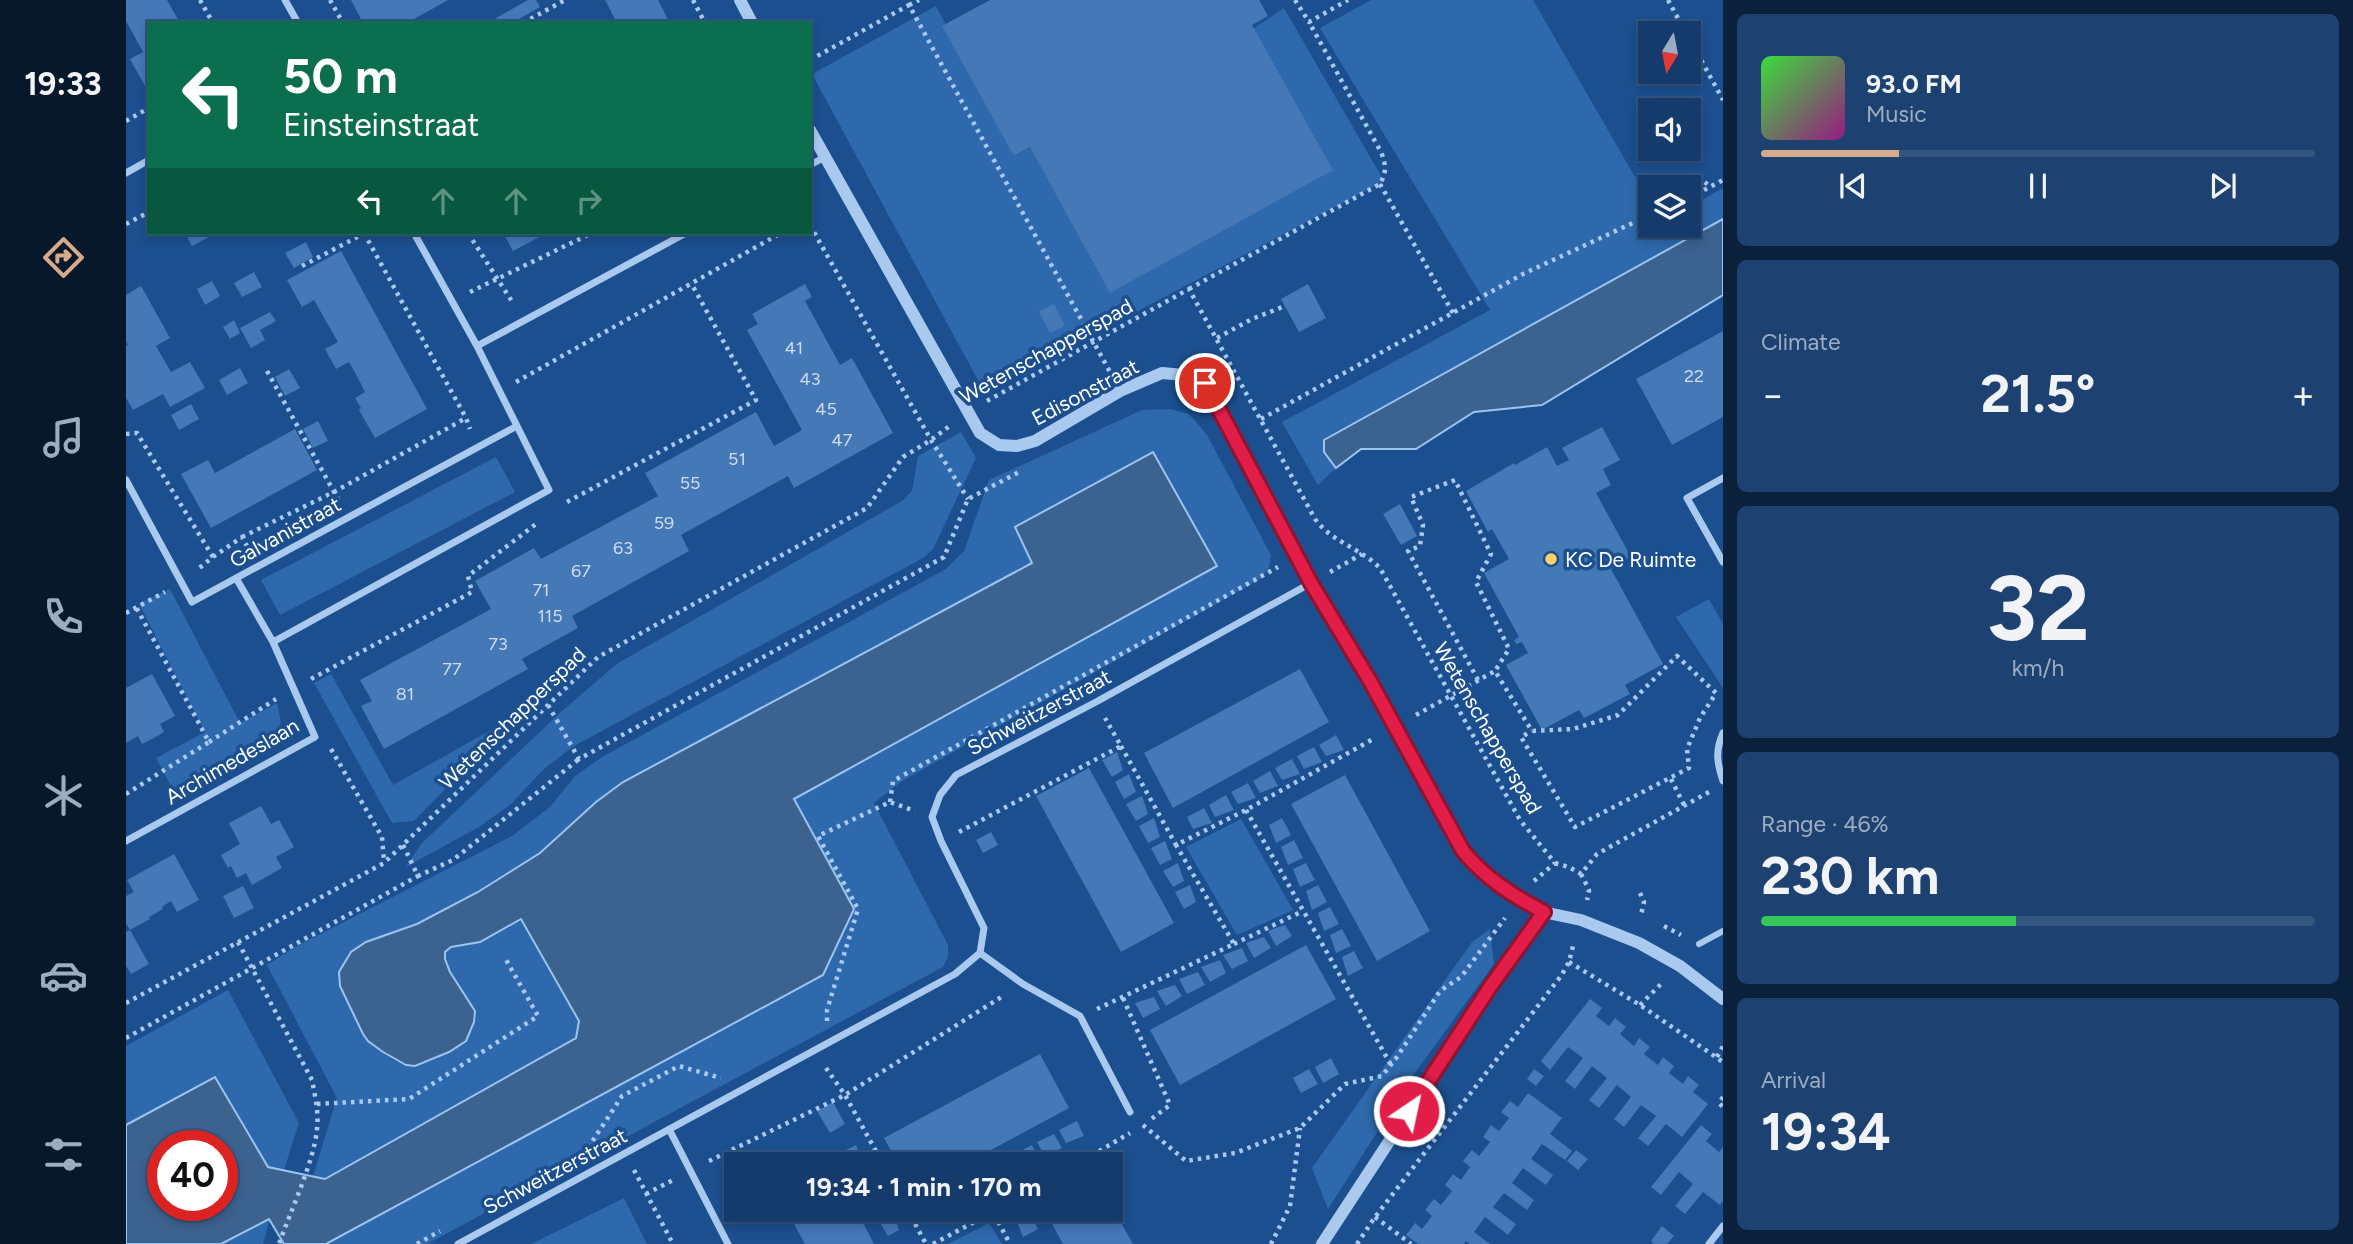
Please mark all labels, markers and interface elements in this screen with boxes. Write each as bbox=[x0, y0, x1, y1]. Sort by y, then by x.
north arrow bbox=[1638, 21, 1701, 84]
map controls bbox=[1638, 21, 1701, 238]
text: 50 m bbox=[283, 46, 398, 105]
icon: left bbox=[168, 49, 259, 140]
text: 19:33 bbox=[24, 65, 102, 103]
text: 93.0 FM bbox=[1866, 68, 1962, 100]
button: sound bbox=[1638, 98, 1701, 161]
text: Music bbox=[1866, 100, 1927, 128]
text: Einsteinstraat bbox=[283, 106, 479, 144]
icon: previous bbox=[1834, 167, 1872, 205]
icon: pause bbox=[2019, 167, 2057, 205]
icon: next bbox=[2204, 167, 2242, 205]
button: layers bbox=[1638, 175, 1701, 238]
icon: left bbox=[351, 182, 389, 220]
icon: ahead bbox=[424, 182, 462, 220]
icon: ahead bbox=[497, 182, 535, 220]
icon: right bbox=[570, 182, 608, 220]
icon: directions bbox=[39, 233, 88, 282]
street label: Wetenschapperspad bbox=[955, 293, 1137, 409]
text: Climate bbox=[1761, 328, 1840, 356]
house number: 41 bbox=[785, 337, 803, 359]
street label: Edisonstraat bbox=[1027, 353, 1143, 431]
pin bbox=[1175, 353, 1235, 413]
text: 21.5° bbox=[1981, 363, 2095, 425]
icon: arrive bbox=[1186, 364, 1224, 402]
house number: 22 bbox=[1684, 365, 1704, 387]
house number: 43 bbox=[800, 368, 820, 390]
text: − bbox=[1761, 372, 1785, 418]
text: + bbox=[2291, 372, 2315, 418]
house number: 45 bbox=[815, 398, 837, 420]
icon: music bbox=[39, 413, 88, 462]
house number: 47 bbox=[832, 429, 853, 451]
house number: 51 bbox=[728, 448, 746, 470]
house number: 55 bbox=[680, 472, 700, 494]
street label: Galvanistraat bbox=[225, 491, 345, 573]
house number: 59 bbox=[654, 512, 674, 534]
house number: 63 bbox=[613, 537, 633, 559]
place label: KC De Ruimte bbox=[1565, 547, 1696, 572]
marker: KC De Ruimte bbox=[1543, 551, 1559, 567]
text: 32 bbox=[1986, 554, 2090, 663]
house number: 67 bbox=[571, 560, 591, 582]
house number: 71 bbox=[532, 579, 550, 601]
icon: phone bbox=[39, 592, 88, 641]
house number: 115 bbox=[537, 605, 563, 627]
house number: 73 bbox=[488, 633, 508, 655]
street label: Wetenschapperspad bbox=[1429, 638, 1547, 818]
street label: Wetenschapperspad bbox=[434, 642, 590, 794]
text: km/h bbox=[2012, 654, 2064, 682]
house number: 77 bbox=[442, 658, 462, 680]
street label: Schweitzerstraat bbox=[963, 664, 1115, 760]
house number: 81 bbox=[396, 683, 414, 705]
street label: Archimedeslaan bbox=[161, 713, 303, 809]
icon: climate bbox=[39, 771, 88, 820]
text: Range · 46% bbox=[1761, 810, 1889, 838]
text: 230 km bbox=[1761, 845, 1939, 907]
icon: car bbox=[39, 951, 88, 1000]
text: Arrival bbox=[1761, 1066, 1826, 1094]
position arrow bbox=[1372, 1074, 1446, 1148]
text: 19:34 bbox=[1761, 1101, 1891, 1163]
street label: Schweitzerstraat bbox=[479, 1123, 631, 1219]
icon: filters bbox=[39, 1130, 88, 1179]
speed limit sign: 40 bbox=[147, 1130, 238, 1221]
text: 19:34 · 1 min · 170 m bbox=[806, 1171, 1041, 1203]

